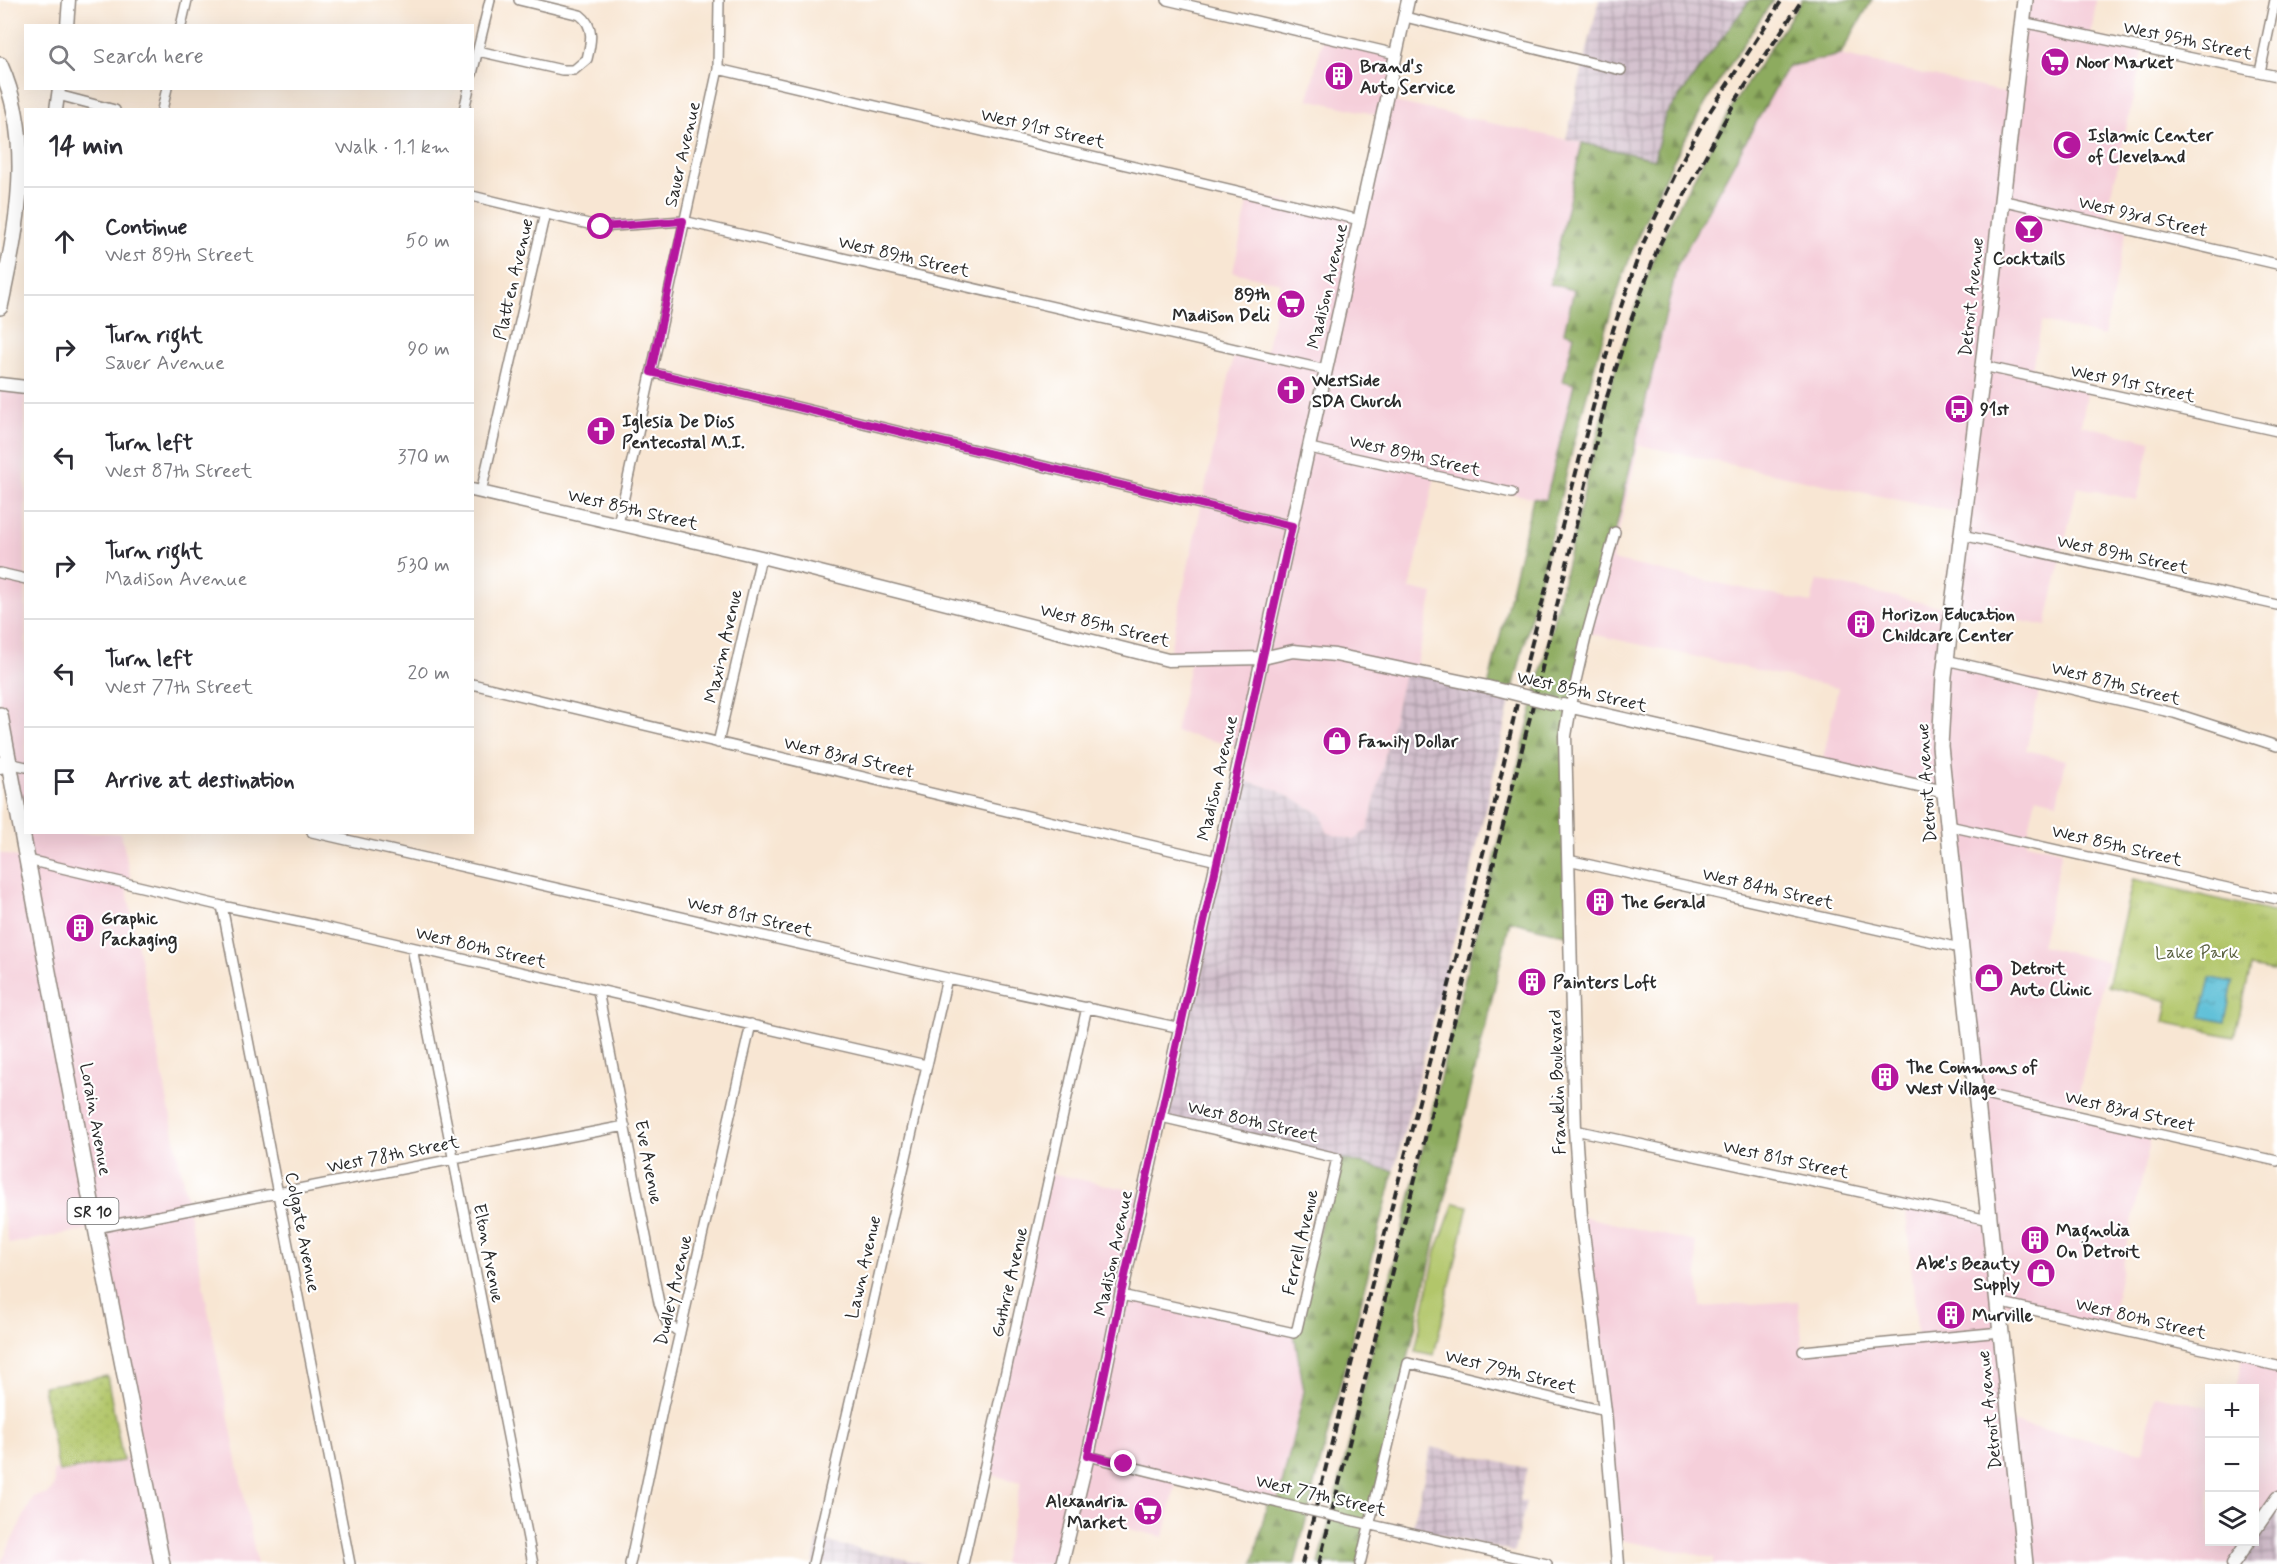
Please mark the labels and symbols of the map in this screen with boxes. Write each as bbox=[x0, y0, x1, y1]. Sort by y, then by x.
street label: West 95th Street bbox=[2121, 16, 2255, 66]
supermarket icon: Noor Market bbox=[2039, 46, 2071, 78]
place label: Noor Market bbox=[2076, 51, 2175, 75]
place label: Brand's Auto Service bbox=[1360, 55, 1456, 100]
building icon: Brand's Auto Service bbox=[1323, 60, 1355, 92]
street label: Sauer Avenue bbox=[659, 99, 707, 210]
street label: West 91st Street bbox=[978, 103, 1108, 155]
place label: Islamic Center of Cleveland bbox=[2088, 124, 2214, 169]
mosque icon: Islamic Center of Cleveland bbox=[2051, 129, 2083, 161]
street label: West 93rd Street bbox=[2076, 190, 2210, 243]
route start bbox=[587, 213, 613, 239]
bar icon: Cocktails bbox=[2013, 213, 2045, 245]
street label: Platten Avenue bbox=[488, 216, 540, 342]
street label: Madison Avenue bbox=[1302, 221, 1354, 351]
street label: West 89th Street bbox=[836, 230, 972, 284]
street label: Detroit Avenue bbox=[1954, 236, 1990, 358]
place label: Cocktails bbox=[1993, 247, 2065, 271]
place label: 89th Madison Deli bbox=[1172, 283, 1270, 328]
supermarket icon: 89th Madison Deli bbox=[1275, 288, 1307, 320]
street label: West 91st Street bbox=[2068, 359, 2198, 409]
place label: WestSide SDA Church bbox=[1311, 369, 1402, 414]
church icon: WestSide SDA Church bbox=[1275, 374, 1307, 406]
bus stop icon: 91st bbox=[1943, 393, 1975, 425]
place label: 91st bbox=[1980, 398, 2010, 422]
place label: Iglesia De Dios Pentecostal M.I. bbox=[622, 410, 745, 455]
church icon: Iglesia De Dios Pentecostal M.I. bbox=[585, 415, 617, 447]
street label: West 89th Street bbox=[1347, 429, 1483, 483]
street label: West 85th Street bbox=[565, 483, 701, 537]
street label: West 89th Street bbox=[2055, 529, 2191, 581]
street label: Maxim Avenue bbox=[699, 587, 749, 706]
street label: West 85th Street bbox=[1037, 598, 1173, 654]
place label: Horizon Education Childcare Center bbox=[1882, 603, 2015, 648]
building icon: Horizon Education Childcare Center bbox=[1845, 608, 1877, 640]
street label: West 87th Street bbox=[2049, 656, 2183, 712]
street label: West 85th Street bbox=[1514, 665, 1650, 719]
street label: Madison Avenue bbox=[1192, 713, 1244, 843]
street label: Detroit Avenue bbox=[1911, 722, 1943, 843]
shop icon: Family Dollar bbox=[1321, 725, 1353, 757]
place label: Family Dollar bbox=[1358, 730, 1459, 754]
street label: West 83rd Street bbox=[781, 731, 916, 785]
street label: West 85th Street bbox=[2049, 819, 2185, 873]
street label: West 84th Street bbox=[1700, 862, 1836, 916]
building icon: The Gerald bbox=[1584, 886, 1616, 918]
street label: West 81st Street bbox=[684, 891, 815, 943]
place label: The Gerald bbox=[1621, 891, 1705, 915]
place label: Graphic Packaging bbox=[101, 907, 177, 954]
building icon: Graphic Packaging bbox=[64, 912, 96, 944]
street label: West 80th Street bbox=[413, 921, 549, 975]
park label: Lake Park bbox=[2155, 941, 2239, 965]
place label: Detroit Auto Clinic bbox=[2010, 957, 2093, 1002]
shop icon: Detroit Auto Clinic bbox=[1973, 962, 2005, 994]
building icon: Painters Loft bbox=[1516, 966, 1548, 998]
place label: Painters Loft bbox=[1553, 971, 1657, 995]
street label: Franklin Boulevard bbox=[1543, 1009, 1573, 1155]
place label: The Commons of West Village bbox=[1905, 1056, 2038, 1101]
street label: Lorain Avenue bbox=[73, 1061, 117, 1178]
building icon: The Commons of West Village bbox=[1869, 1061, 1901, 1093]
street label: West 83rd Street bbox=[2062, 1085, 2197, 1139]
street label: West 80th Street bbox=[1185, 1095, 1321, 1149]
street label: Eve Avenue bbox=[628, 1118, 668, 1206]
street label: West 78th Street bbox=[325, 1130, 462, 1180]
street label: West 81st Street bbox=[1720, 1135, 1852, 1185]
street label: Colgate Avenue bbox=[278, 1170, 325, 1295]
street label: Ferrell Avenue bbox=[1277, 1187, 1325, 1297]
street label: Madison Avenue bbox=[1089, 1188, 1139, 1318]
road number: SR 10 bbox=[68, 1198, 118, 1224]
street label: Elton Avenue bbox=[467, 1202, 509, 1305]
street label: Lawn Avenue bbox=[840, 1213, 888, 1321]
place label: Magnolia On Detroit bbox=[2056, 1219, 2140, 1264]
building icon: Magnolia On Detroit bbox=[2019, 1224, 2051, 1256]
street label: Guthrie Avenue bbox=[986, 1225, 1034, 1340]
street label: Dudley Avenue bbox=[650, 1232, 698, 1348]
place label: Abe's Beauty Supply bbox=[1916, 1252, 2020, 1297]
shop icon: Abe's Beauty Supply bbox=[2025, 1257, 2057, 1289]
street label: West 80th Street bbox=[2073, 1292, 2209, 1346]
building icon: Murville bbox=[1935, 1299, 1967, 1331]
place label: Murville bbox=[1972, 1304, 2033, 1328]
street label: West 79th Street bbox=[1442, 1344, 1580, 1400]
street label: Detroit Avenue bbox=[1972, 1349, 2008, 1471]
route end bbox=[1110, 1450, 1136, 1476]
street label: West 77th Street bbox=[1253, 1469, 1389, 1523]
place label: Alexandria Market bbox=[1045, 1490, 1128, 1535]
supermarket icon: Alexandria Market bbox=[1132, 1495, 1164, 1527]

